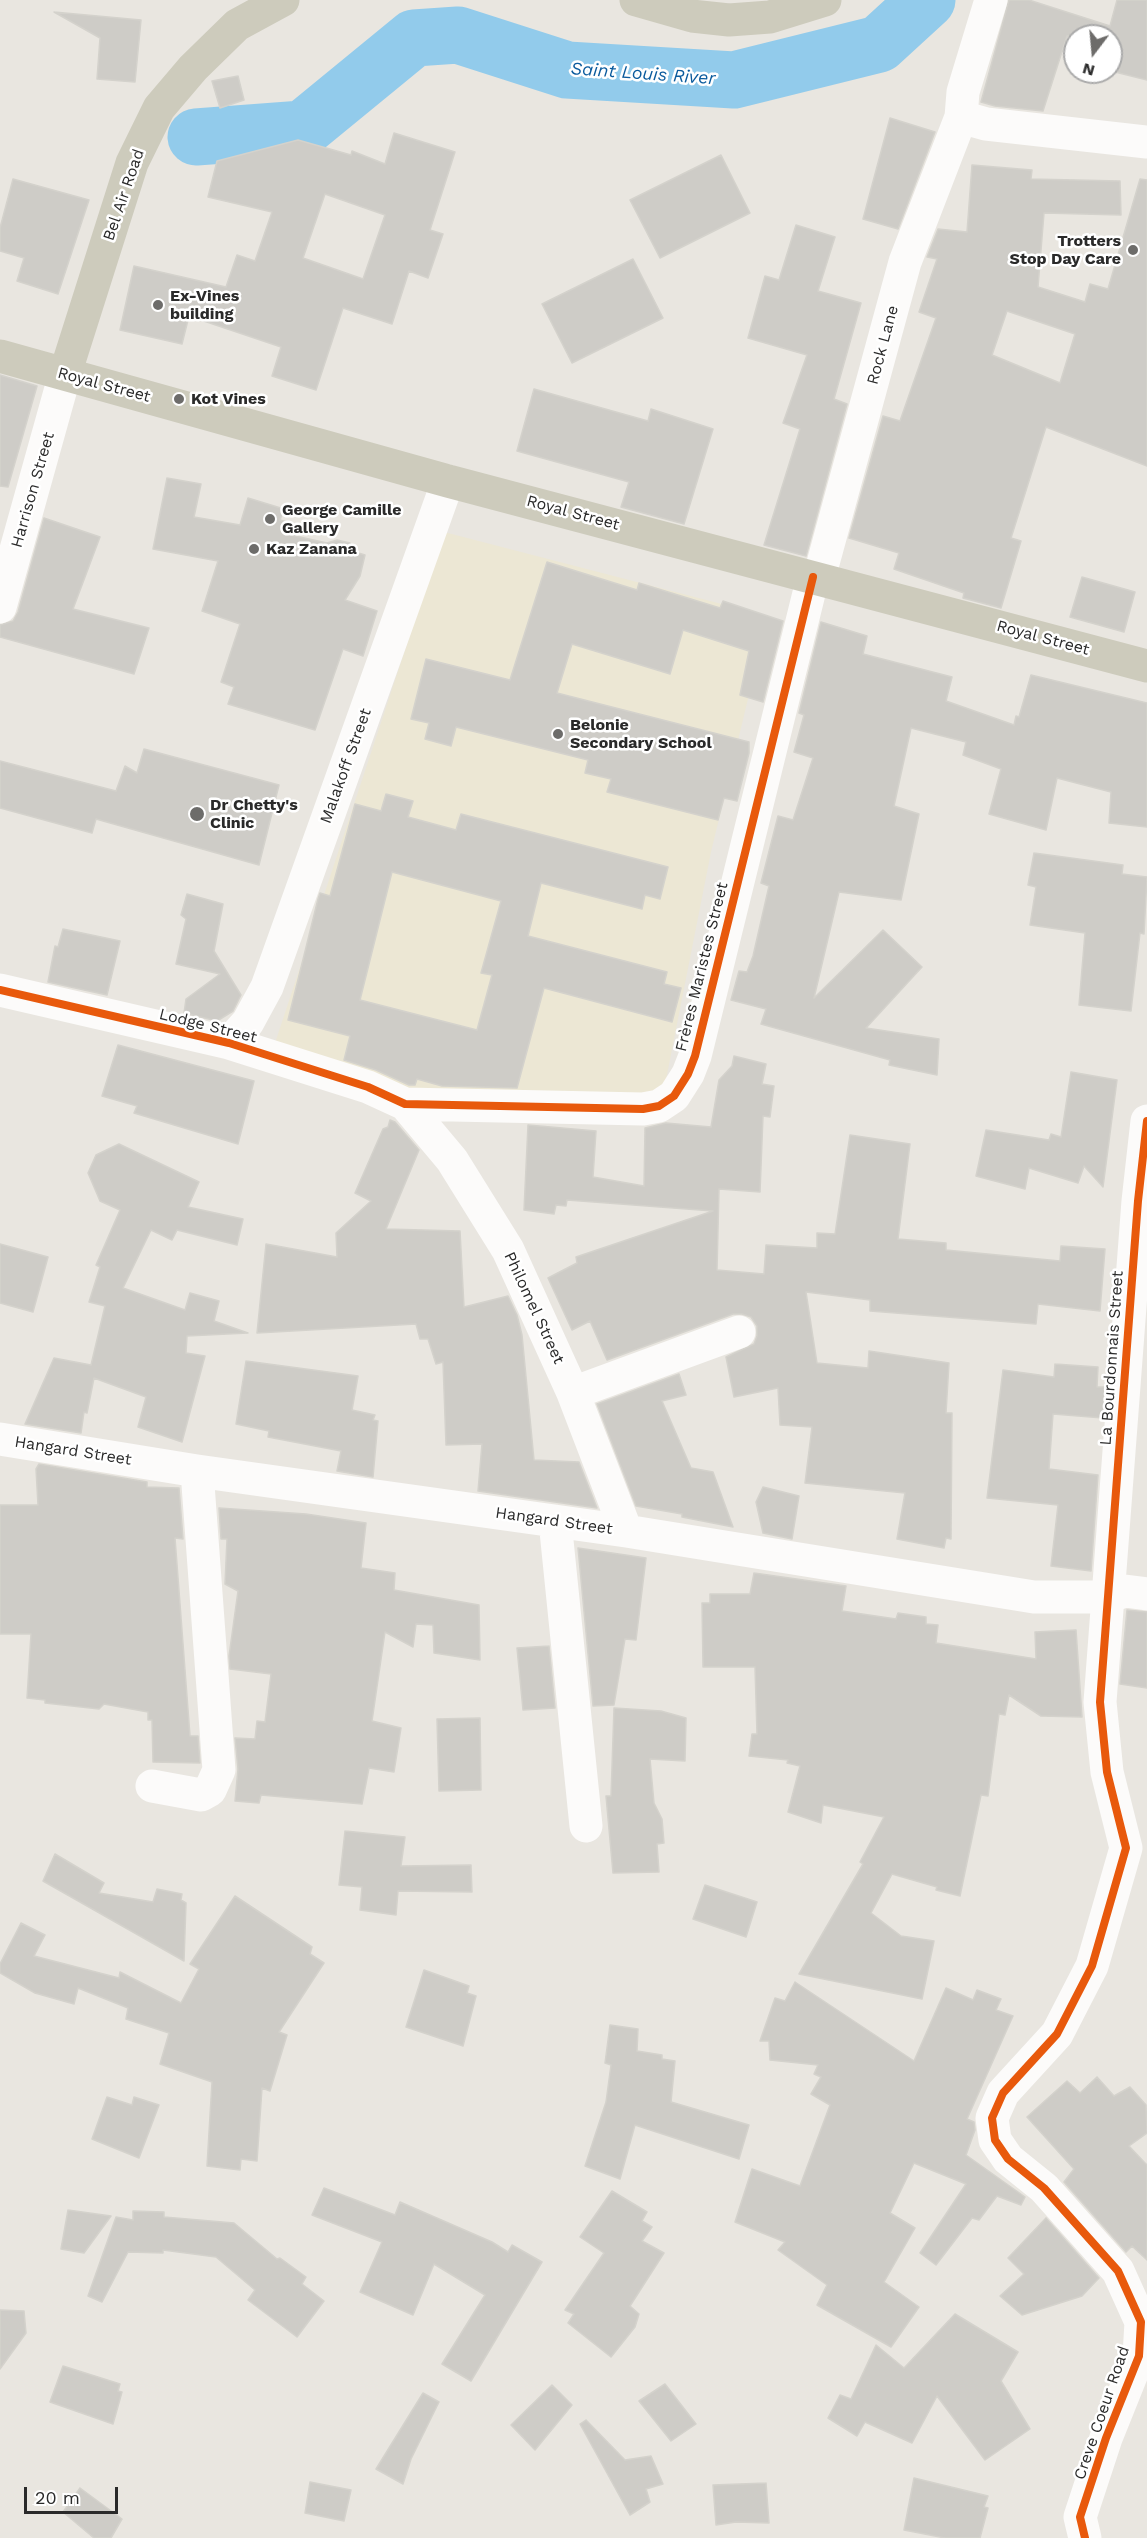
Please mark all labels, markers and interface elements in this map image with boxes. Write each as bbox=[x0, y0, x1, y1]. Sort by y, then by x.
north arrow bbox=[1063, 24, 1123, 84]
water label: Saint Louis River bbox=[570, 58, 716, 90]
text: N bbox=[1080, 59, 1097, 81]
street label: Bel Air Road bbox=[99, 147, 149, 243]
place label: Trotters Stop Day Care bbox=[1010, 231, 1121, 269]
marker: Trotters Stop Day Care bbox=[1126, 243, 1140, 257]
place label: Ex-Vines building bbox=[170, 286, 239, 324]
marker: Ex-Vines building bbox=[151, 298, 165, 312]
street label: Rock Lane bbox=[863, 303, 903, 387]
street label: Royal Street bbox=[55, 363, 153, 407]
place label: Kot Vines bbox=[191, 389, 266, 409]
marker: Kot Vines bbox=[172, 392, 186, 406]
street label: Harrison Street bbox=[7, 430, 59, 550]
street label: Royal Street bbox=[524, 491, 622, 535]
place label: George Camille Gallery bbox=[282, 500, 402, 538]
marker: George Camille Gallery bbox=[263, 512, 277, 526]
place label: Kaz Zanana bbox=[266, 539, 357, 559]
marker: Kaz Zanana bbox=[247, 542, 261, 556]
street label: Royal Street bbox=[994, 616, 1092, 660]
street label: Malakoff Street bbox=[316, 706, 376, 826]
place label: Belonie Secondary School bbox=[570, 715, 712, 753]
marker: Belonie Secondary School bbox=[551, 727, 565, 741]
place label: Dr Chetty's Clinic bbox=[210, 795, 298, 833]
marker: Dr Chetty's Clinic bbox=[188, 805, 206, 823]
street label: Frères Maristes Street bbox=[672, 880, 732, 1054]
street label: Lodge Street bbox=[157, 1005, 259, 1047]
street label: Philomel Street bbox=[500, 1249, 568, 1367]
street label: La Bourdonnais Street bbox=[1096, 1270, 1128, 1446]
street label: Hangard Street bbox=[13, 1432, 133, 1470]
street label: Hangard Street bbox=[494, 1503, 614, 1539]
street label: Creve Coeur Road bbox=[1070, 2344, 1134, 2482]
scale bar bbox=[27, 2475, 122, 2513]
text: 20 m bbox=[35, 2487, 80, 2508]

